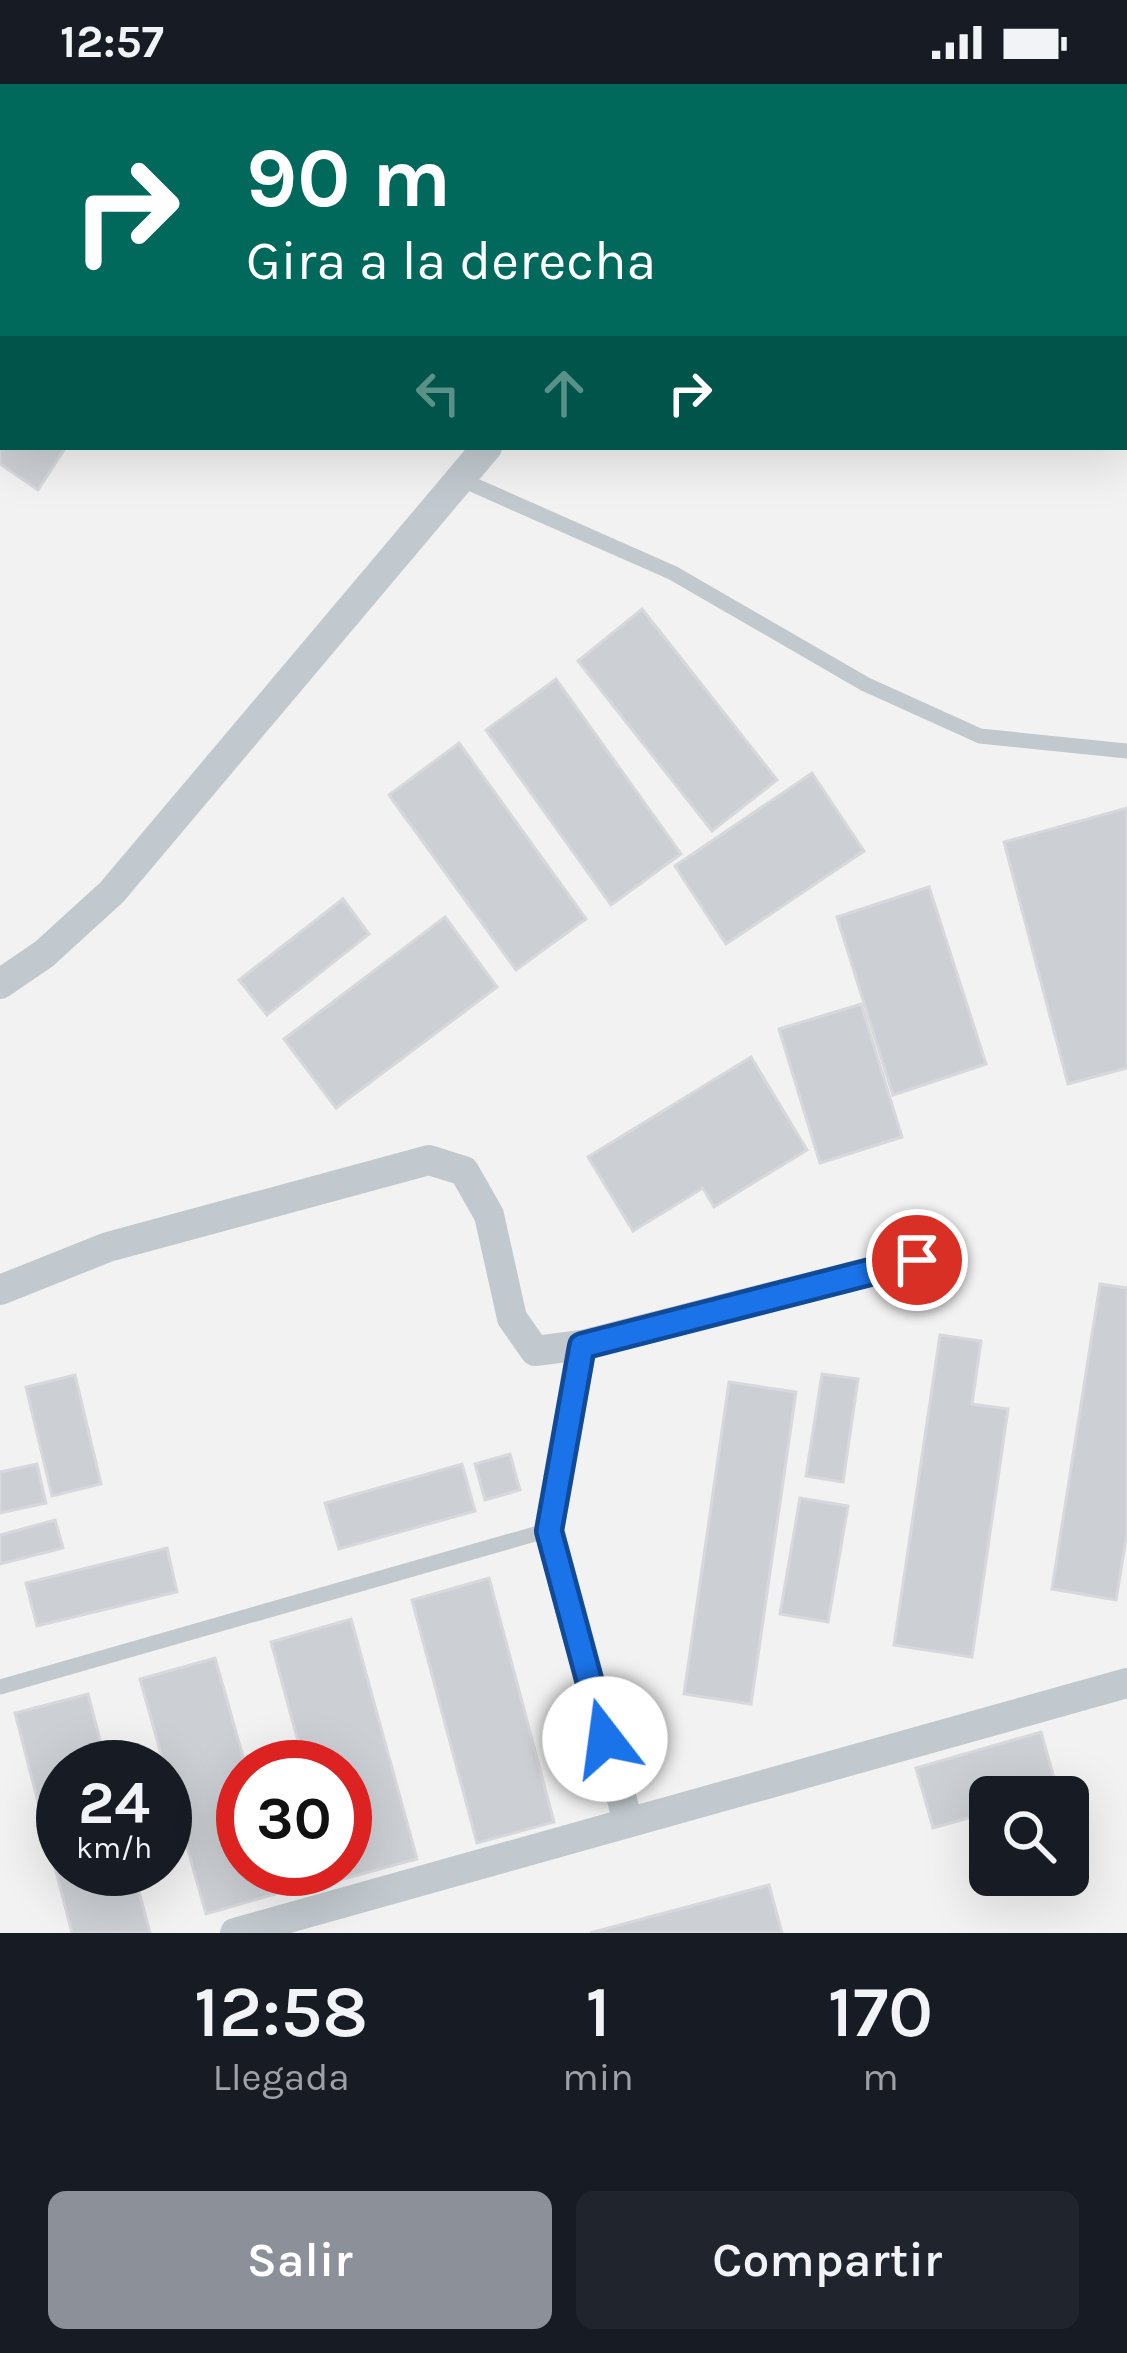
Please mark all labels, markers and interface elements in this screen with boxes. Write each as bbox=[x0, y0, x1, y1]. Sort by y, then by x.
text: 12:57 bbox=[60, 16, 164, 68]
text: 90 m bbox=[246, 129, 451, 227]
icon: right bbox=[48, 132, 204, 288]
text: Gira a la derecha bbox=[246, 229, 656, 293]
icon: left bbox=[405, 360, 471, 426]
icon: ahead bbox=[531, 360, 597, 426]
icon: right bbox=[657, 360, 723, 426]
pin bbox=[866, 1209, 968, 1311]
icon: arrive bbox=[884, 1227, 950, 1293]
position arrow bbox=[542, 1676, 668, 1802]
speed limit sign: 30 bbox=[216, 1740, 372, 1896]
text: 24 bbox=[78, 1768, 150, 1838]
map controls bbox=[969, 1776, 1089, 1896]
button: search bbox=[969, 1776, 1089, 1896]
text: km/h bbox=[76, 1830, 152, 1866]
text: 12:58 bbox=[194, 1970, 368, 2054]
text: 1 bbox=[585, 1970, 611, 2054]
text: 170 bbox=[828, 1970, 933, 2054]
text: Llegada bbox=[212, 2054, 350, 2100]
text: min bbox=[562, 2054, 634, 2100]
text: m bbox=[862, 2054, 899, 2100]
button: Salir bbox=[48, 2191, 552, 2329]
button: Compartir bbox=[576, 2191, 1079, 2329]

